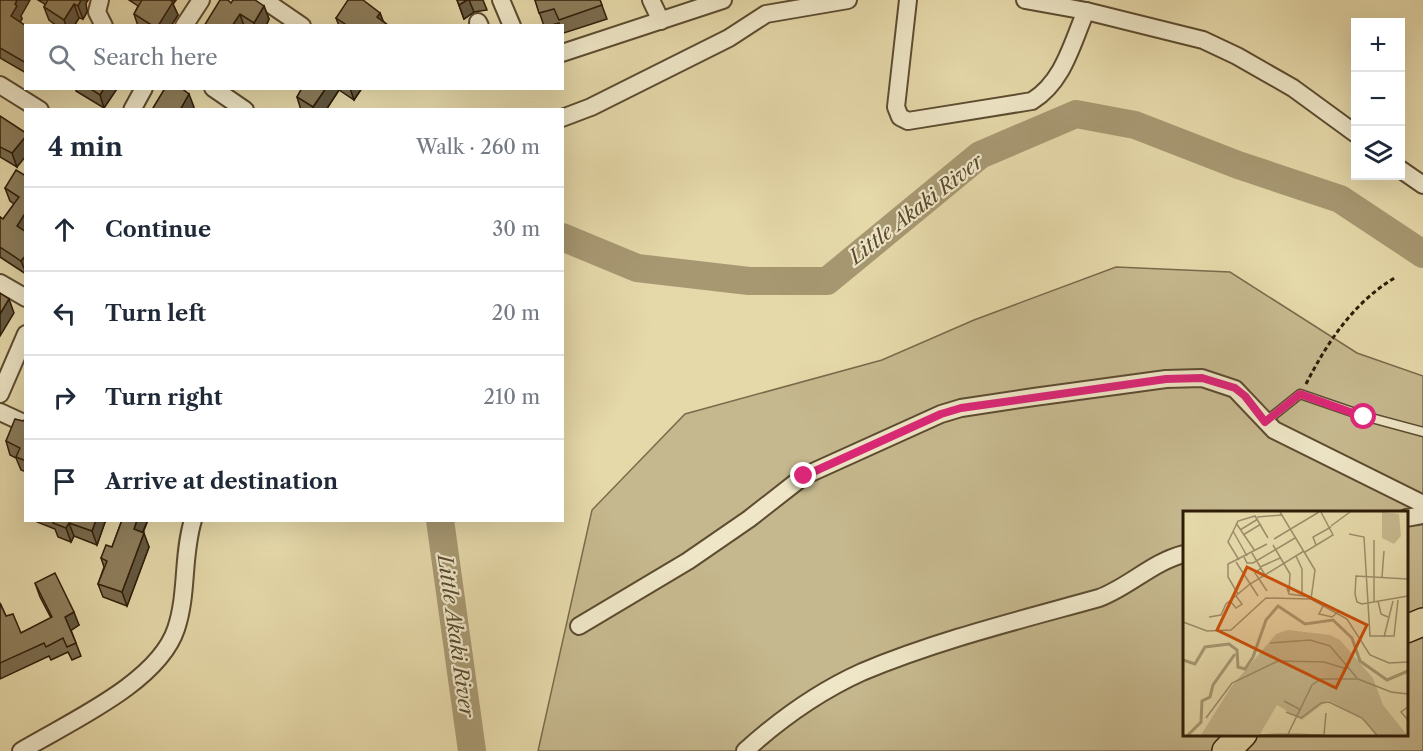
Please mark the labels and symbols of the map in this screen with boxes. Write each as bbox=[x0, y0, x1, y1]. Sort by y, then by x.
water label: Little Akaki River bbox=[842, 148, 989, 270]
route start bbox=[1350, 403, 1376, 429]
route end bbox=[790, 462, 816, 488]
inset map bbox=[1183, 511, 1408, 736]
water label: Little Akaki River bbox=[432, 551, 480, 720]

